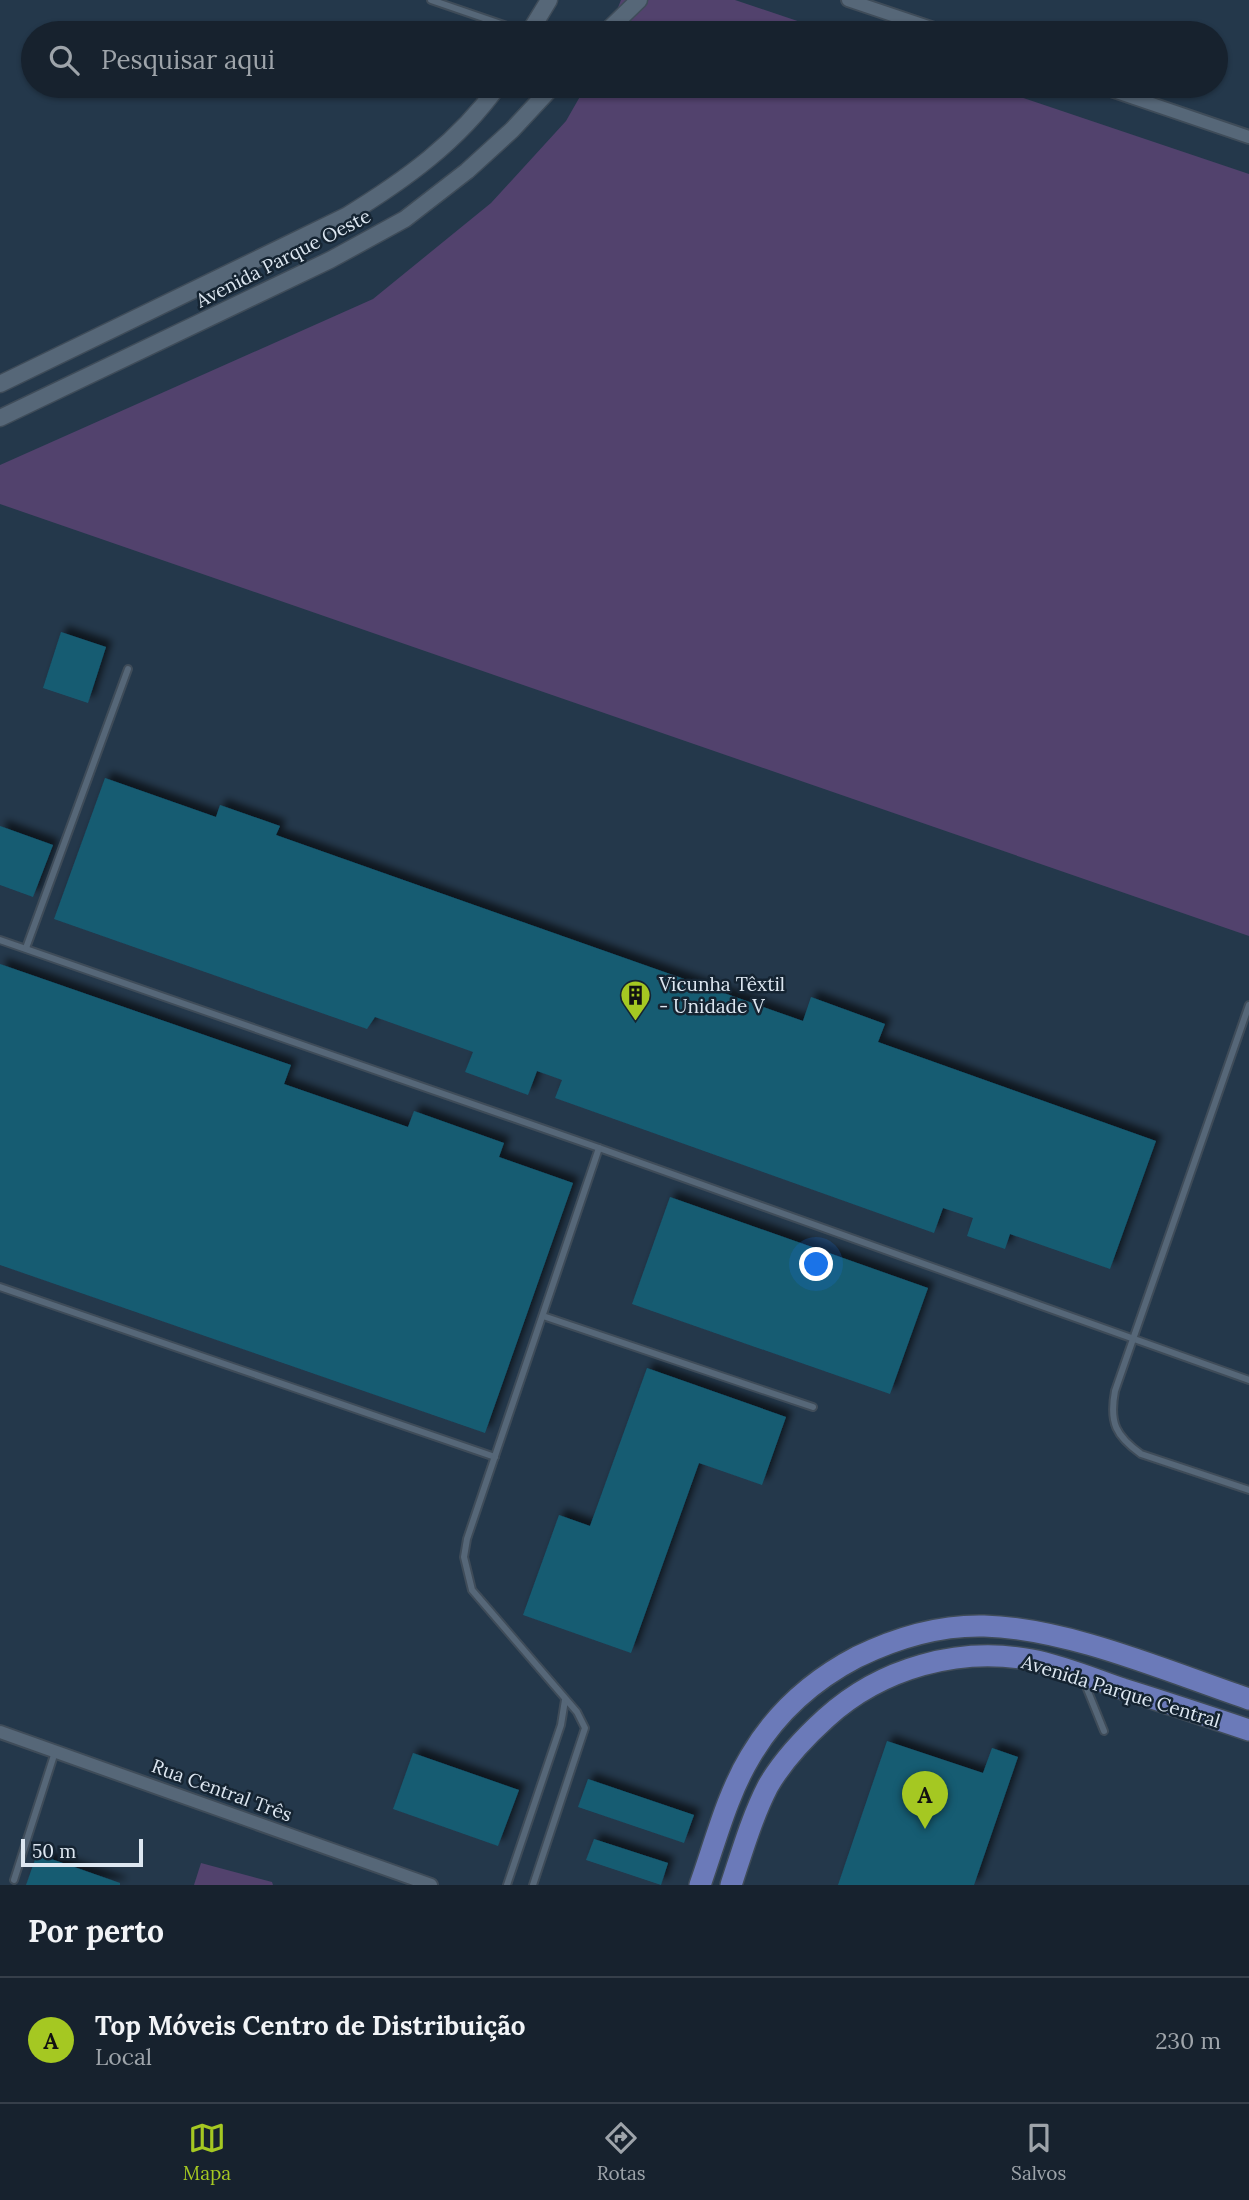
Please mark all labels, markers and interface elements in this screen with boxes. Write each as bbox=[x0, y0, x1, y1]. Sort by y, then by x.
search box bbox=[21, 21, 1228, 98]
icon: search bbox=[45, 41, 83, 79]
text: Pesquisar aqui bbox=[101, 43, 275, 76]
street label: Avenida Parque Oeste bbox=[191, 204, 374, 313]
place label: Vicunha Têxtil - Unidade V bbox=[658, 972, 785, 1018]
building icon: Vicunha Têxtil - Unidade V bbox=[619, 978, 653, 1022]
your location bbox=[799, 1247, 833, 1281]
street label: Avenida Parque Central bbox=[1018, 1649, 1223, 1733]
street label: Rua Central Três bbox=[149, 1753, 296, 1827]
pin: A bbox=[902, 1771, 948, 1829]
scale bar bbox=[21, 1836, 144, 1868]
text: 50 m bbox=[32, 1839, 76, 1863]
text: Por perto bbox=[28, 1912, 164, 1950]
text: Top Móveis Centro de Distribuição bbox=[95, 2009, 526, 2042]
text: A bbox=[43, 2026, 59, 2055]
text: 230 m bbox=[1155, 2026, 1221, 2055]
text: Local bbox=[95, 2042, 152, 2071]
tab: Mapa bbox=[183, 2119, 231, 2185]
tab: Rotas bbox=[597, 2119, 646, 2185]
tab: Salvos bbox=[1011, 2119, 1066, 2185]

